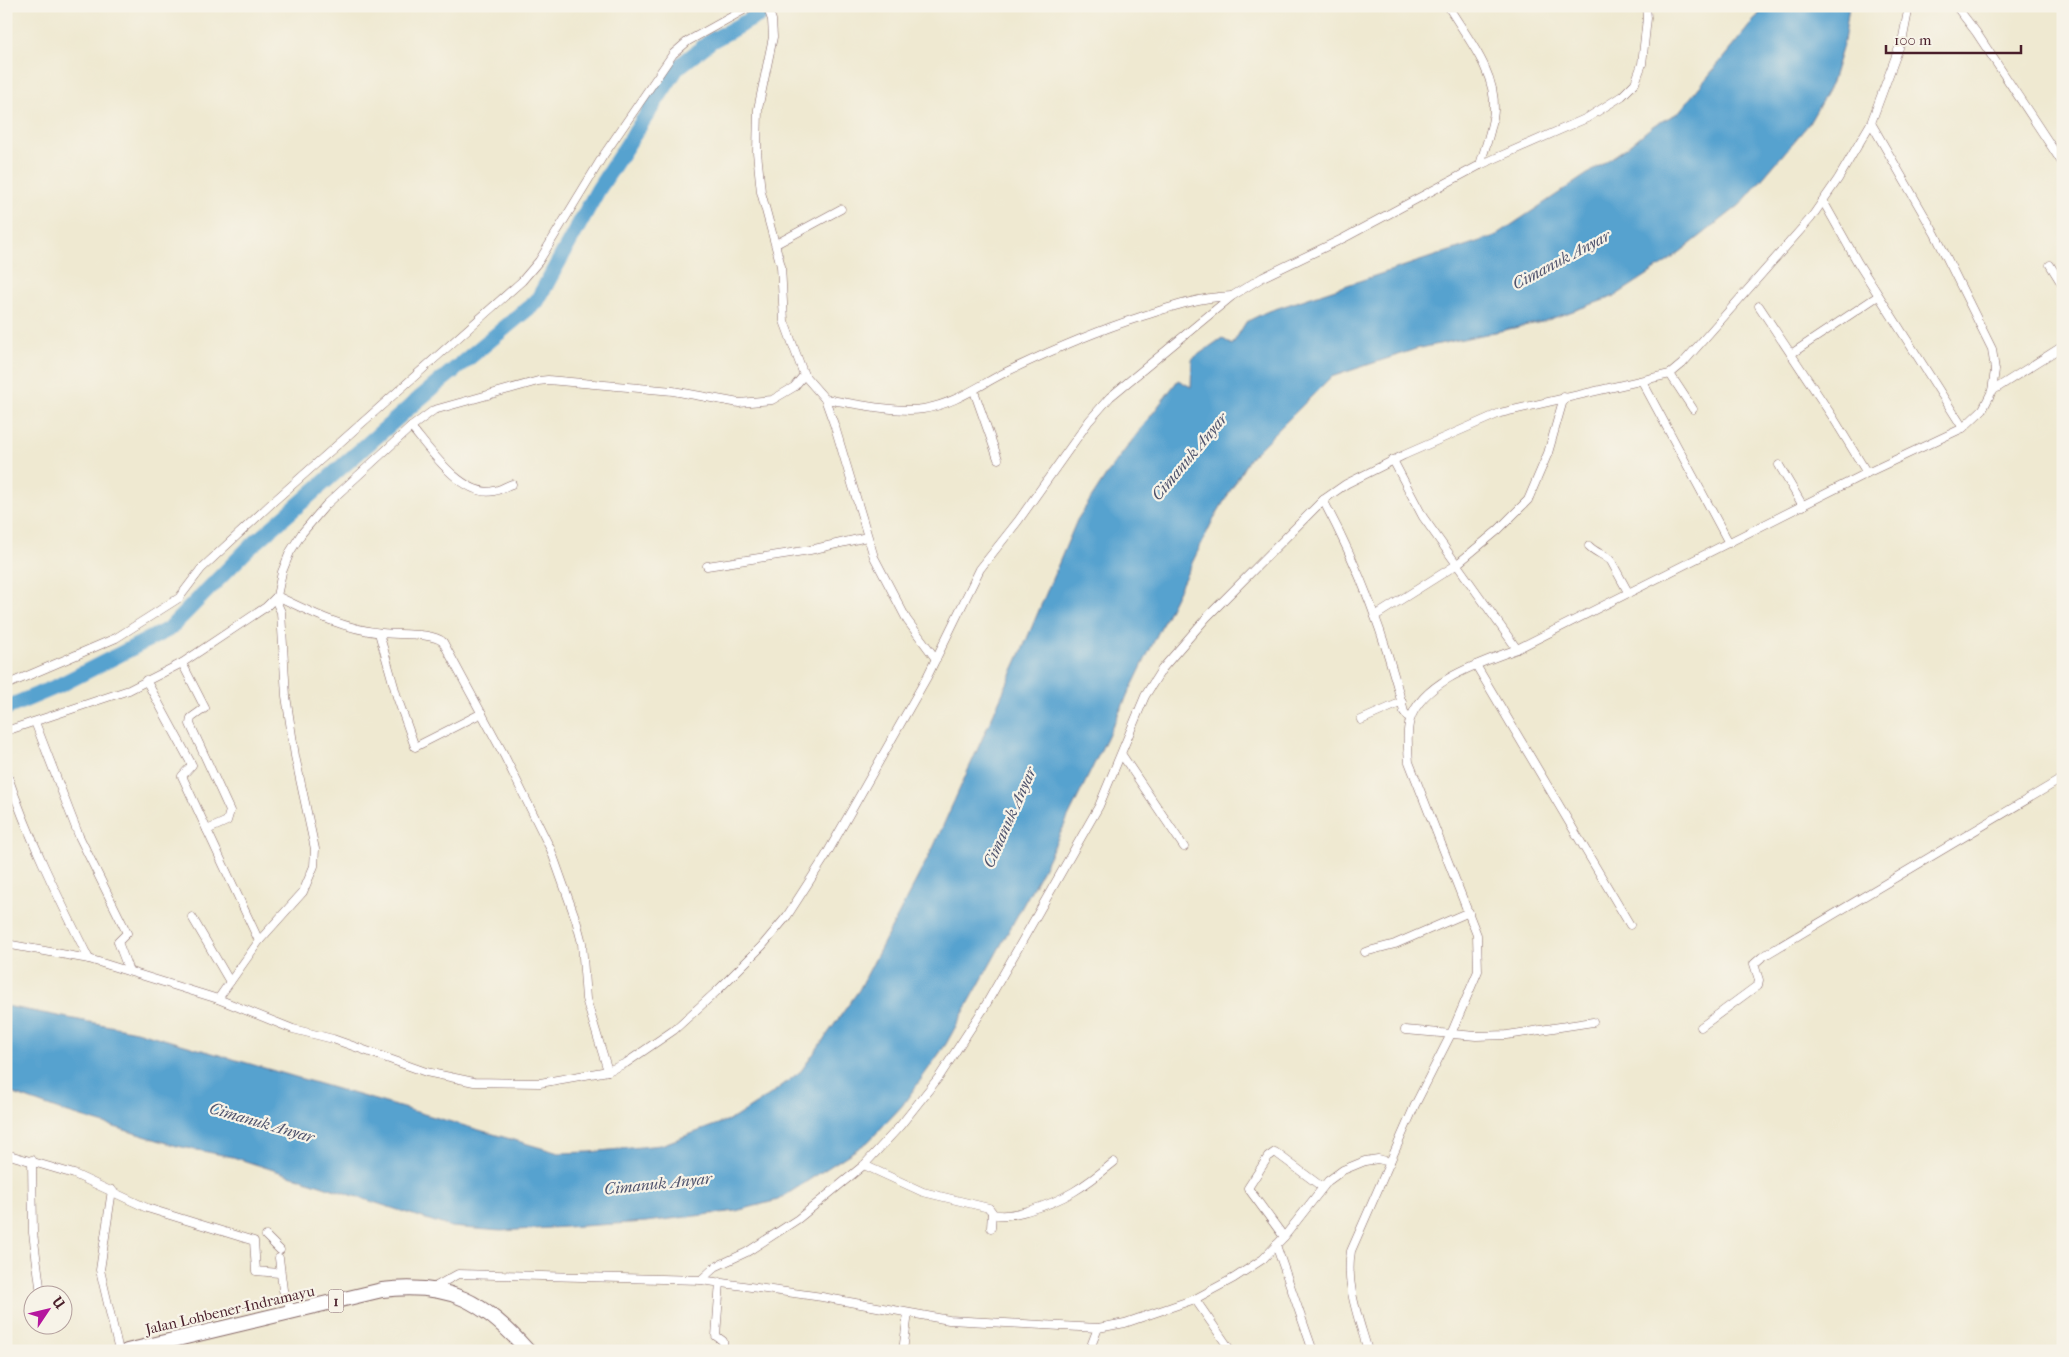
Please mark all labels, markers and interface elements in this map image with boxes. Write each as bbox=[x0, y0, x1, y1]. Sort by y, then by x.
scale bar bbox=[1886, 22, 2022, 54]
text: 100 m bbox=[1894, 31, 1932, 49]
water label: Cimanuk Anyar bbox=[1509, 225, 1615, 293]
water label: Cimanuk Anyar bbox=[1147, 407, 1233, 504]
water label: Cimanuk Anyar bbox=[979, 762, 1041, 870]
water label: Cimanuk Anyar bbox=[207, 1098, 318, 1147]
water label: Cimanuk Anyar bbox=[603, 1168, 715, 1199]
street label: Jalan Lohbener-Indramayu bbox=[143, 1282, 317, 1339]
north arrow bbox=[22, 1284, 72, 1334]
road number: 1 bbox=[328, 1290, 344, 1312]
text: U bbox=[48, 1293, 68, 1312]

